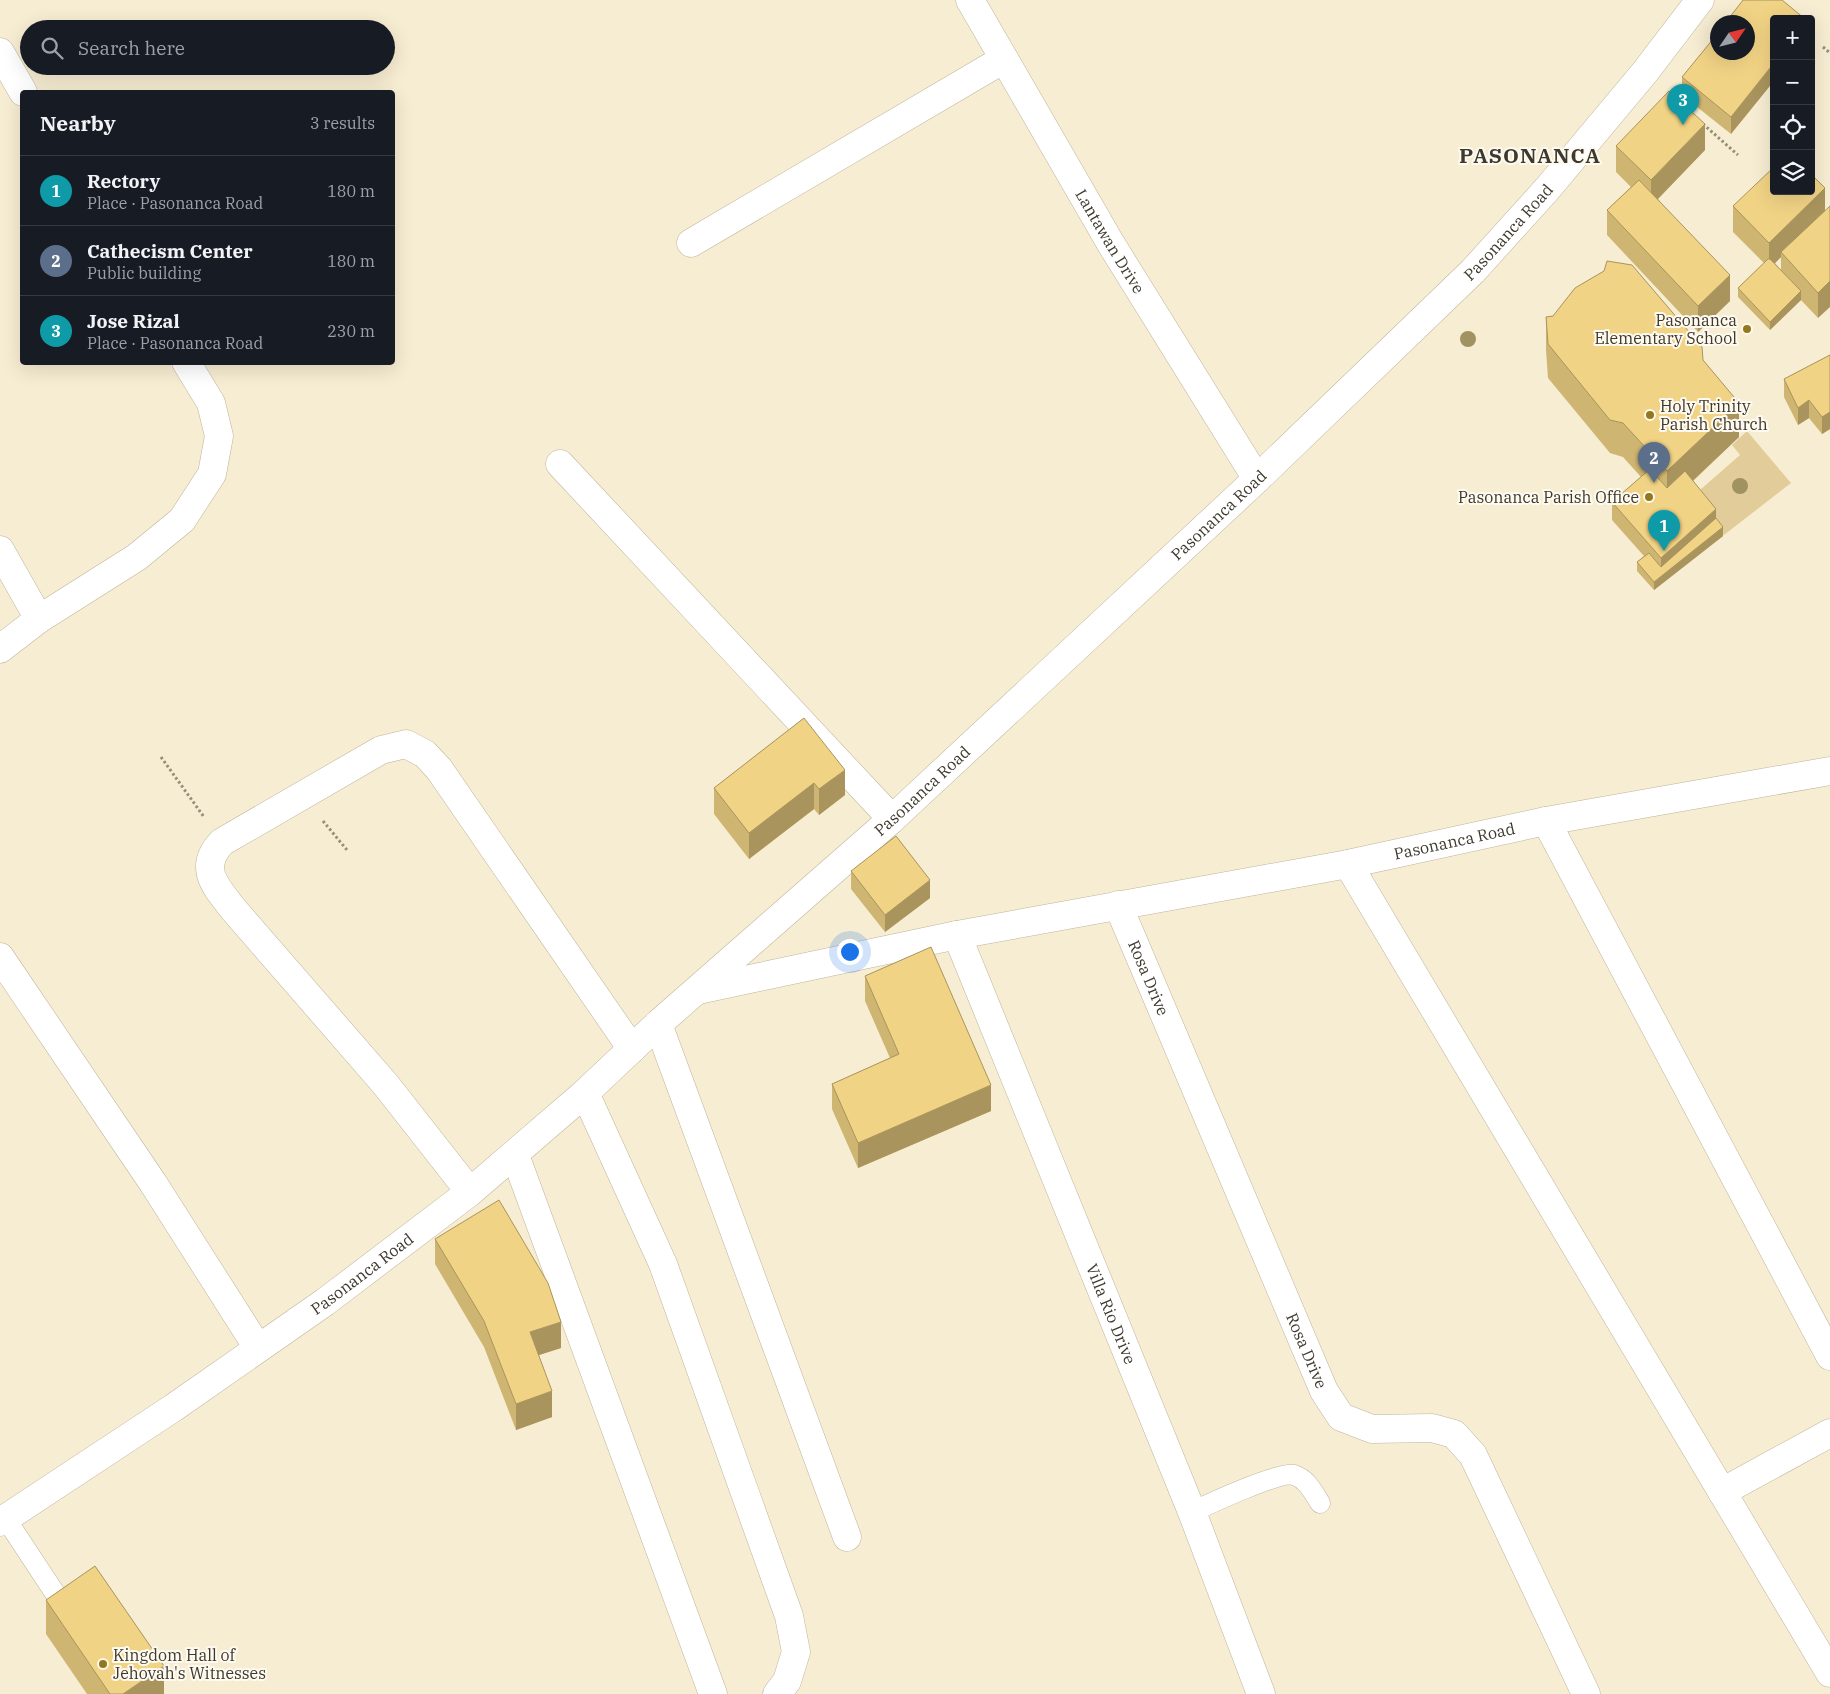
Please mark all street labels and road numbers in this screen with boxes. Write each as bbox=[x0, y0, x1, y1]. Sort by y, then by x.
street label: Pasonanca Road bbox=[1459, 179, 1557, 285]
street label: Lantawan Drive bbox=[1071, 185, 1149, 297]
street label: Pasonanca Road bbox=[1167, 465, 1271, 564]
street label: Pasonanca Road bbox=[870, 741, 974, 840]
street label: Pasonanca Road bbox=[1392, 818, 1517, 864]
street label: Rosa Drive bbox=[1124, 937, 1174, 1019]
street label: Pasonanca Road bbox=[307, 1228, 417, 1319]
street label: Villa Rio Drive bbox=[1082, 1261, 1141, 1367]
street label: Rosa Drive bbox=[1282, 1310, 1332, 1391]

